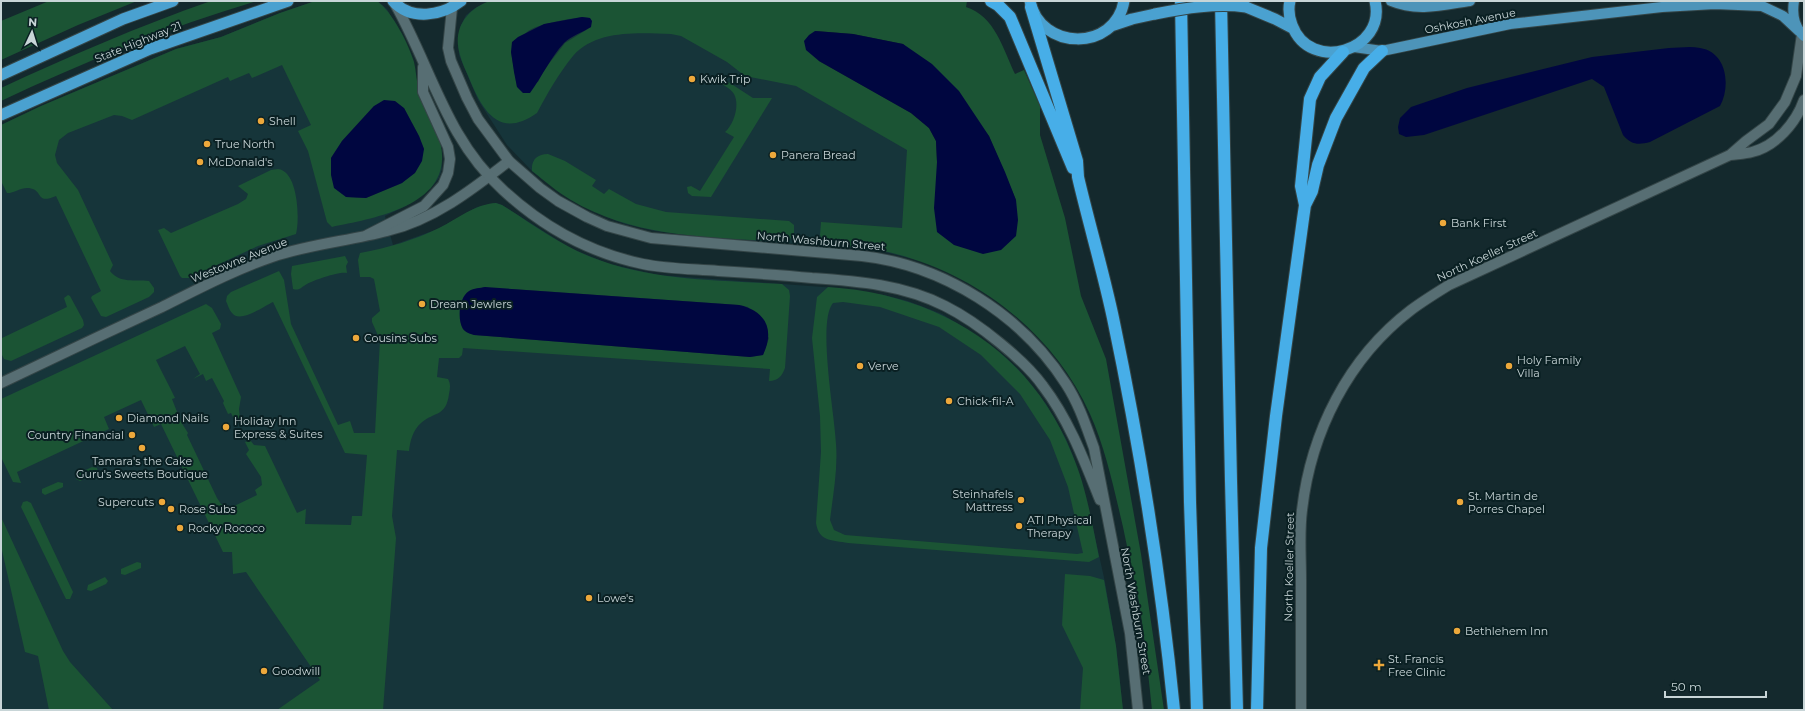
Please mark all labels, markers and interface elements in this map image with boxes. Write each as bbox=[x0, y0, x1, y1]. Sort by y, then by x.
street label: Oshkosh Avenue bbox=[1423, 5, 1517, 37]
north arrow bbox=[12, 12, 52, 52]
text: N bbox=[28, 15, 38, 29]
street label: State Highway 21 bbox=[92, 18, 184, 66]
place label: Kwik Trip bbox=[700, 72, 750, 86]
marker: Kwik Trip bbox=[687, 74, 697, 84]
place label: Shell bbox=[269, 114, 296, 128]
marker: Shell bbox=[256, 116, 266, 126]
place label: True North bbox=[215, 137, 275, 151]
marker: True North bbox=[202, 139, 212, 149]
place label: Panera Bread bbox=[781, 148, 856, 162]
marker: Panera Bread bbox=[768, 150, 778, 160]
place label: McDonald's bbox=[208, 155, 273, 169]
marker: McDonald's bbox=[195, 157, 205, 167]
place label: Bank First bbox=[1451, 216, 1507, 230]
marker: Bank First bbox=[1438, 218, 1448, 228]
street label: North Koeller Street bbox=[1434, 225, 1540, 284]
street label: North Washburn Street bbox=[756, 228, 886, 254]
street label: Westowne Avenue bbox=[189, 234, 290, 286]
place label: Dream Jewlers bbox=[430, 297, 513, 311]
marker: Dream Jewlers bbox=[417, 299, 427, 309]
place label: Cousins Subs bbox=[364, 331, 437, 345]
marker: Cousins Subs bbox=[351, 333, 361, 343]
place label: Holy Family Villa bbox=[1517, 353, 1581, 380]
place label: Verve bbox=[868, 359, 899, 373]
marker: Verve bbox=[855, 361, 865, 371]
marker: Holy Family Villa bbox=[1504, 361, 1514, 371]
place label: Chick-fil-A bbox=[957, 394, 1014, 408]
marker: Chick-fil-A bbox=[944, 396, 954, 406]
place label: Diamond Nails bbox=[127, 411, 209, 425]
marker: Diamond Nails bbox=[114, 413, 124, 423]
place label: Holiday Inn Express & Suites bbox=[234, 414, 323, 441]
marker: Holiday Inn Express & Suites bbox=[221, 422, 231, 432]
place label: Country Financial bbox=[27, 428, 124, 442]
marker: Country Financial bbox=[127, 430, 137, 440]
marker: Tamara's the Cake Guru's Sweets Boutique bbox=[137, 443, 147, 453]
place label: Tamara's the Cake Guru's Sweets Boutique bbox=[76, 454, 208, 481]
place label: Steinhafels Mattress bbox=[952, 487, 1014, 514]
place label: St. Martin de Porres Chapel bbox=[1468, 489, 1545, 516]
place label: Supercuts bbox=[98, 495, 155, 509]
marker: Steinhafels Mattress bbox=[1016, 495, 1026, 505]
marker: Supercuts bbox=[157, 497, 167, 507]
marker: St. Martin de Porres Chapel bbox=[1455, 497, 1465, 507]
place label: Rose Subs bbox=[179, 502, 236, 516]
marker: Rose Subs bbox=[166, 504, 176, 514]
street label: North Koeller Street bbox=[1281, 512, 1297, 622]
place label: ATI Physical Therapy bbox=[1027, 513, 1092, 540]
place label: Rocky Rococo bbox=[188, 521, 265, 535]
marker: ATI Physical Therapy bbox=[1014, 521, 1024, 531]
marker: Rocky Rococo bbox=[175, 523, 185, 533]
street label: North Washburn Street bbox=[1118, 546, 1154, 676]
place label: Lowe's bbox=[597, 591, 634, 605]
marker: Lowe's bbox=[584, 593, 594, 603]
place label: Bethlehem Inn bbox=[1465, 624, 1548, 638]
marker: Bethlehem Inn bbox=[1452, 626, 1462, 636]
place label: St. Francis Free Clinic bbox=[1388, 652, 1446, 679]
marker: St. Francis Free Clinic bbox=[1373, 659, 1385, 671]
place label: Goodwill bbox=[272, 664, 320, 678]
marker: Goodwill bbox=[259, 666, 269, 676]
scale bar bbox=[1665, 673, 1766, 699]
text: 50 m bbox=[1671, 679, 1702, 694]

